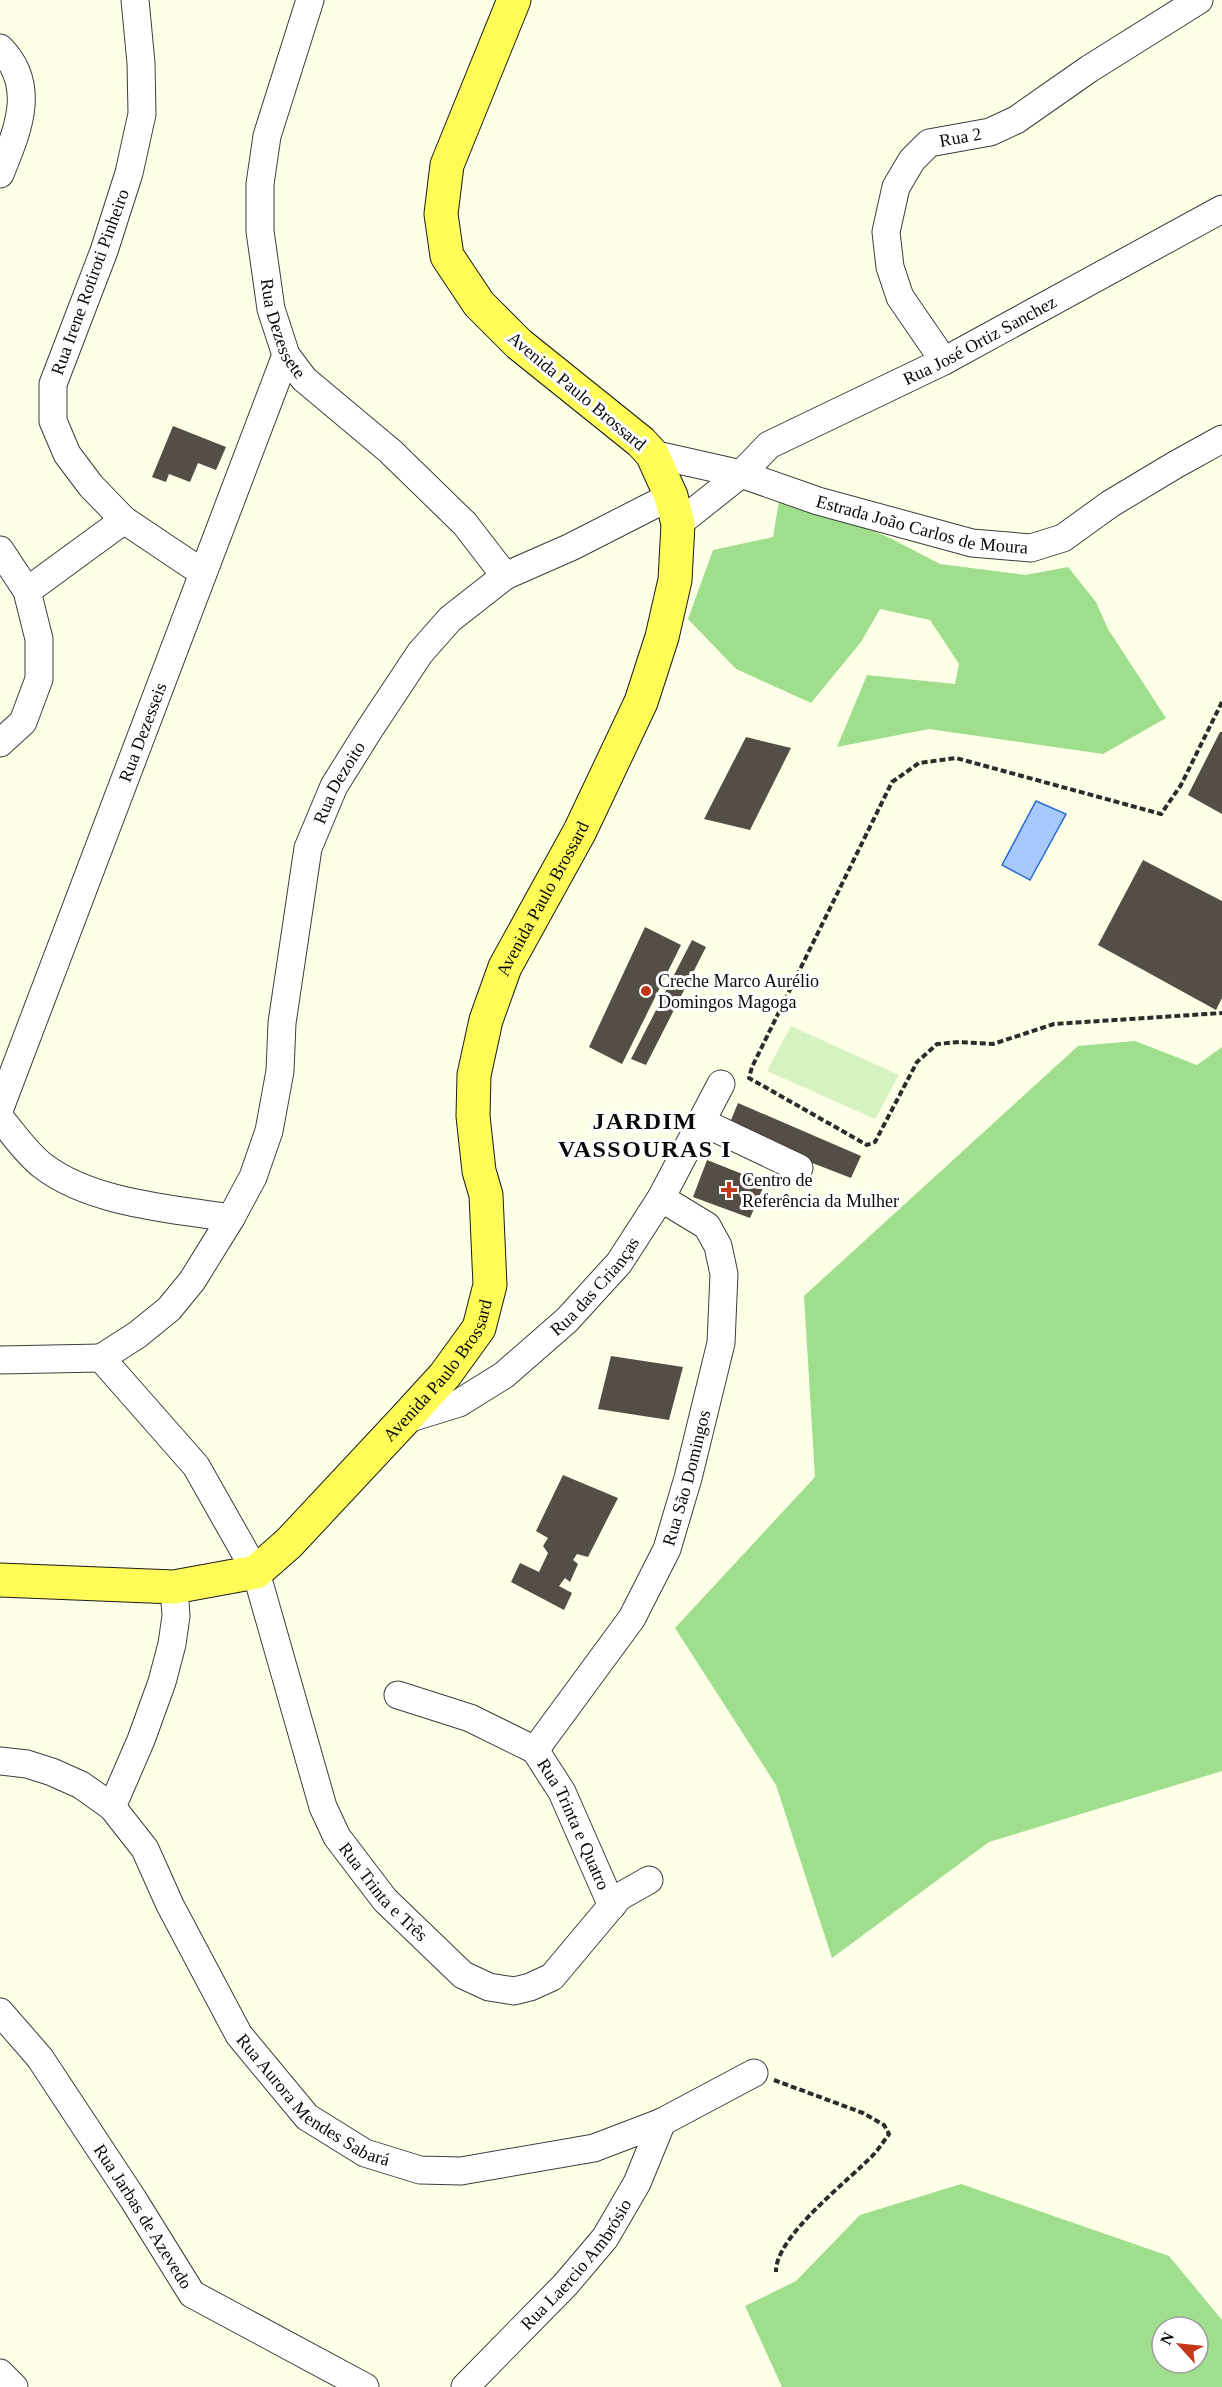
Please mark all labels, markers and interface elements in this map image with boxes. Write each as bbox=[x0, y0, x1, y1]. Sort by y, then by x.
street label: Rua 2 bbox=[938, 124, 983, 151]
street label: Rua Irene Rotiroti Pinheiro bbox=[47, 186, 133, 378]
street label: Rua Dezessete bbox=[257, 277, 310, 382]
street label: Rua José Ortiz Sanchez bbox=[900, 292, 1060, 389]
street label: Avenida Paulo Brossard bbox=[504, 328, 650, 454]
street label: Estrada João Carlos de Moura bbox=[814, 491, 1029, 558]
street label: Rua Dezesseis bbox=[115, 680, 171, 785]
street label: Rua Dezoito bbox=[309, 738, 369, 827]
street label: Avenida Paulo Brossard bbox=[493, 818, 593, 979]
place label: Creche Marco Aurélio Domingos Magoga bbox=[658, 971, 819, 1012]
marker: Creche Marco Aurélio Domingos Magoga bbox=[639, 984, 653, 998]
district label: JARDIM VASSOURAS I bbox=[558, 1108, 732, 1162]
place label: Centro de Referência da Mulher bbox=[742, 1170, 899, 1211]
marker: Centro de Referência da Mulher bbox=[720, 1181, 738, 1199]
street label: Rua das Crianças bbox=[546, 1233, 643, 1340]
street label: Avenida Paulo Brossard bbox=[379, 1297, 496, 1446]
street label: Rua São Domingos bbox=[658, 1408, 714, 1548]
street label: Rua Trinta e Quatro bbox=[533, 1755, 614, 1893]
street label: Rua Trinta e Três bbox=[335, 1839, 432, 1945]
street label: Rua Aurora Mendes Sabará bbox=[232, 2030, 392, 2170]
street label: Rua Jarbas de Azevedo bbox=[90, 2140, 196, 2293]
street label: Rua Laercio Ambrósio bbox=[517, 2195, 636, 2334]
north arrow bbox=[1150, 2315, 1210, 2375]
text: N bbox=[1157, 2329, 1177, 2347]

